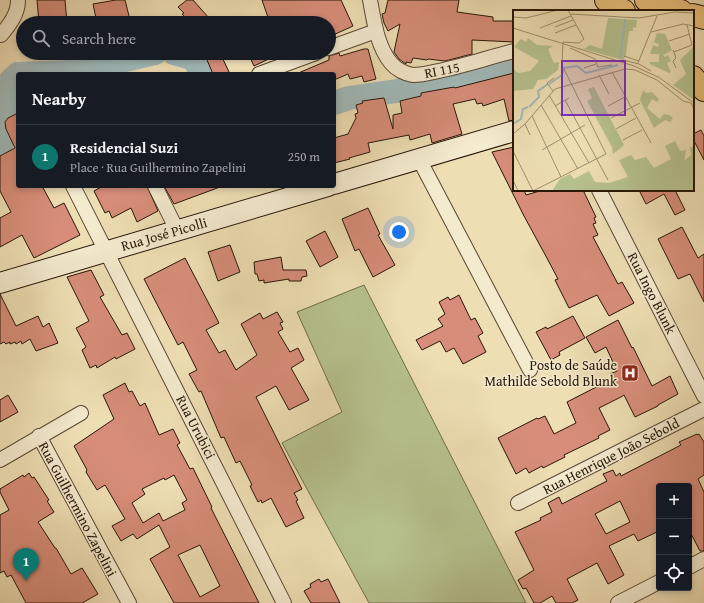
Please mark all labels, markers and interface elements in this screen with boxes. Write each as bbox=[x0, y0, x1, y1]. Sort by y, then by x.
inset map bbox=[513, 10, 694, 191]
search box bbox=[16, 16, 336, 60]
icon: search bbox=[30, 27, 52, 49]
text: Search here bbox=[62, 28, 136, 49]
street label: RI 115 bbox=[423, 57, 461, 83]
text: Nearby bbox=[32, 86, 86, 111]
text: Residencial Suzi bbox=[70, 137, 178, 158]
text: 1 bbox=[42, 147, 48, 166]
text: 250 m bbox=[288, 147, 320, 166]
text: Place · Rua Guilhermino Zapelini bbox=[70, 158, 246, 177]
street label: Rua José Picolli bbox=[119, 212, 209, 256]
your location bbox=[389, 222, 409, 242]
street label: Rua Ingo Blunk bbox=[623, 249, 682, 338]
place label: Posto de Saúde Mathilde Sebold Blunk bbox=[484, 355, 618, 391]
hospital icon: Posto de Saúde Mathilde Sebold Blunk bbox=[620, 363, 640, 383]
street label: Rua Urubici bbox=[171, 392, 221, 462]
street label: Rua Henrique João Sebold bbox=[539, 413, 683, 499]
street label: Rua Guilhermino Zapelini bbox=[34, 438, 122, 580]
map controls bbox=[656, 483, 692, 591]
button: + bbox=[656, 483, 692, 519]
button: − bbox=[656, 519, 692, 555]
pin: 1 bbox=[13, 548, 39, 581]
button: locate bbox=[656, 555, 692, 591]

